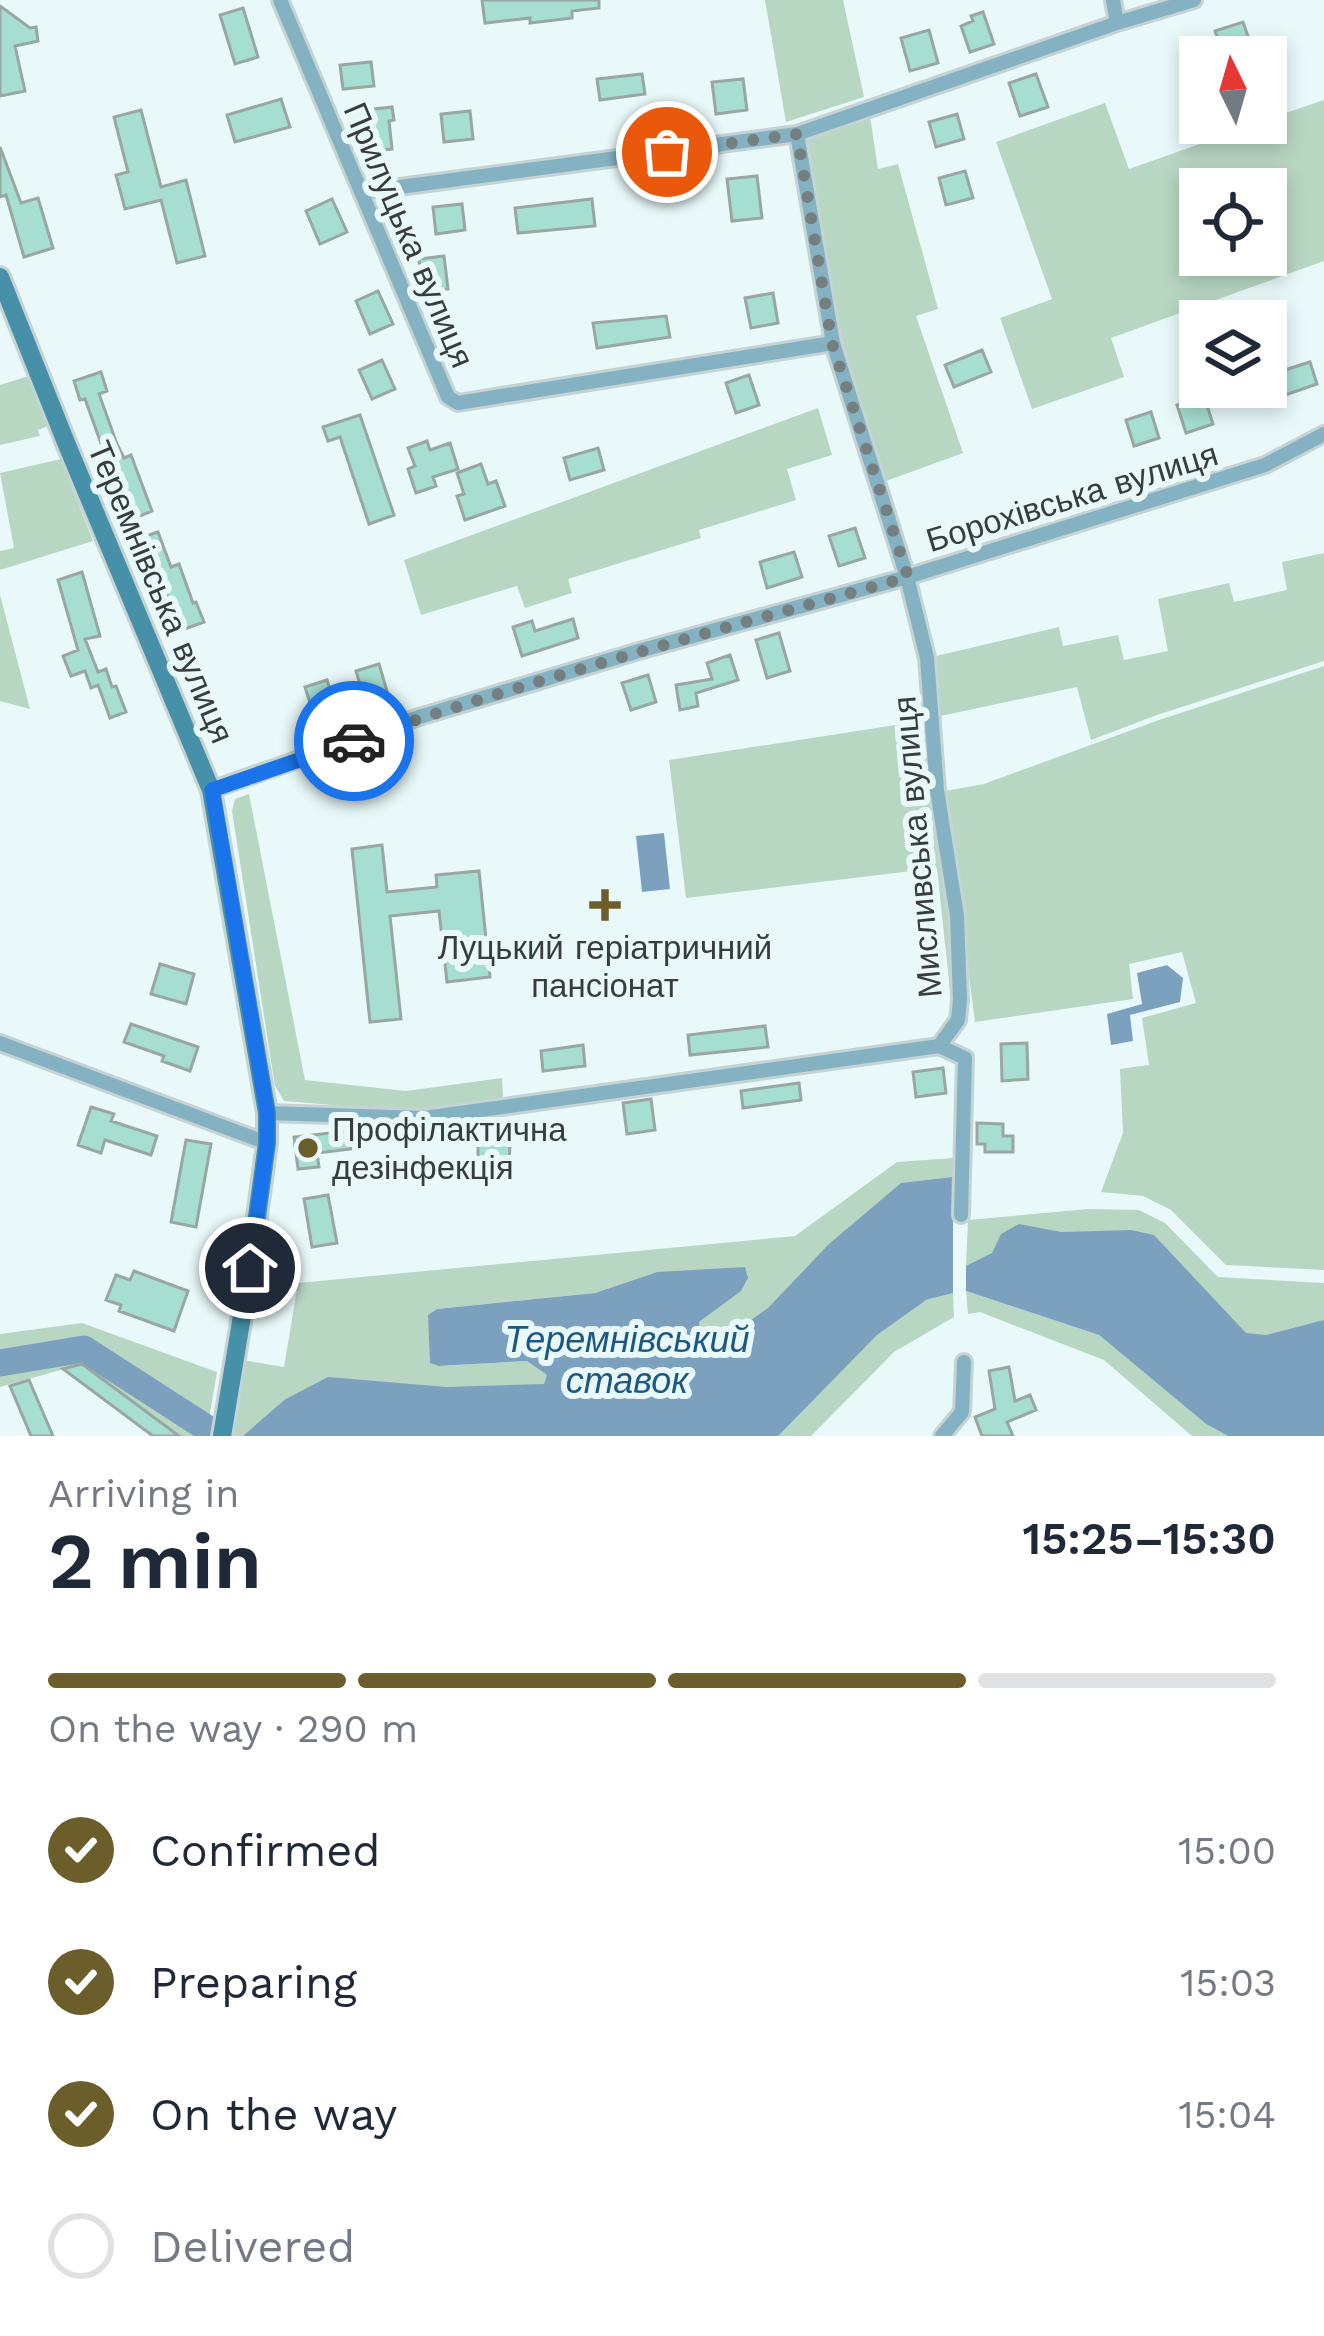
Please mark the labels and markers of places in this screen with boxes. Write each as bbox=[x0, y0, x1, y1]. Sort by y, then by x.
pin bbox=[616, 101, 718, 203]
marker: Луцький геріатричний пансіонат bbox=[589, 889, 621, 921]
place label: Луцький геріатричний пансіонат bbox=[438, 928, 772, 1005]
place label: Профілактична дезінфекція bbox=[332, 1110, 567, 1187]
marker: Профілактична дезінфекція bbox=[295, 1135, 321, 1161]
pin bbox=[199, 1217, 301, 1319]

